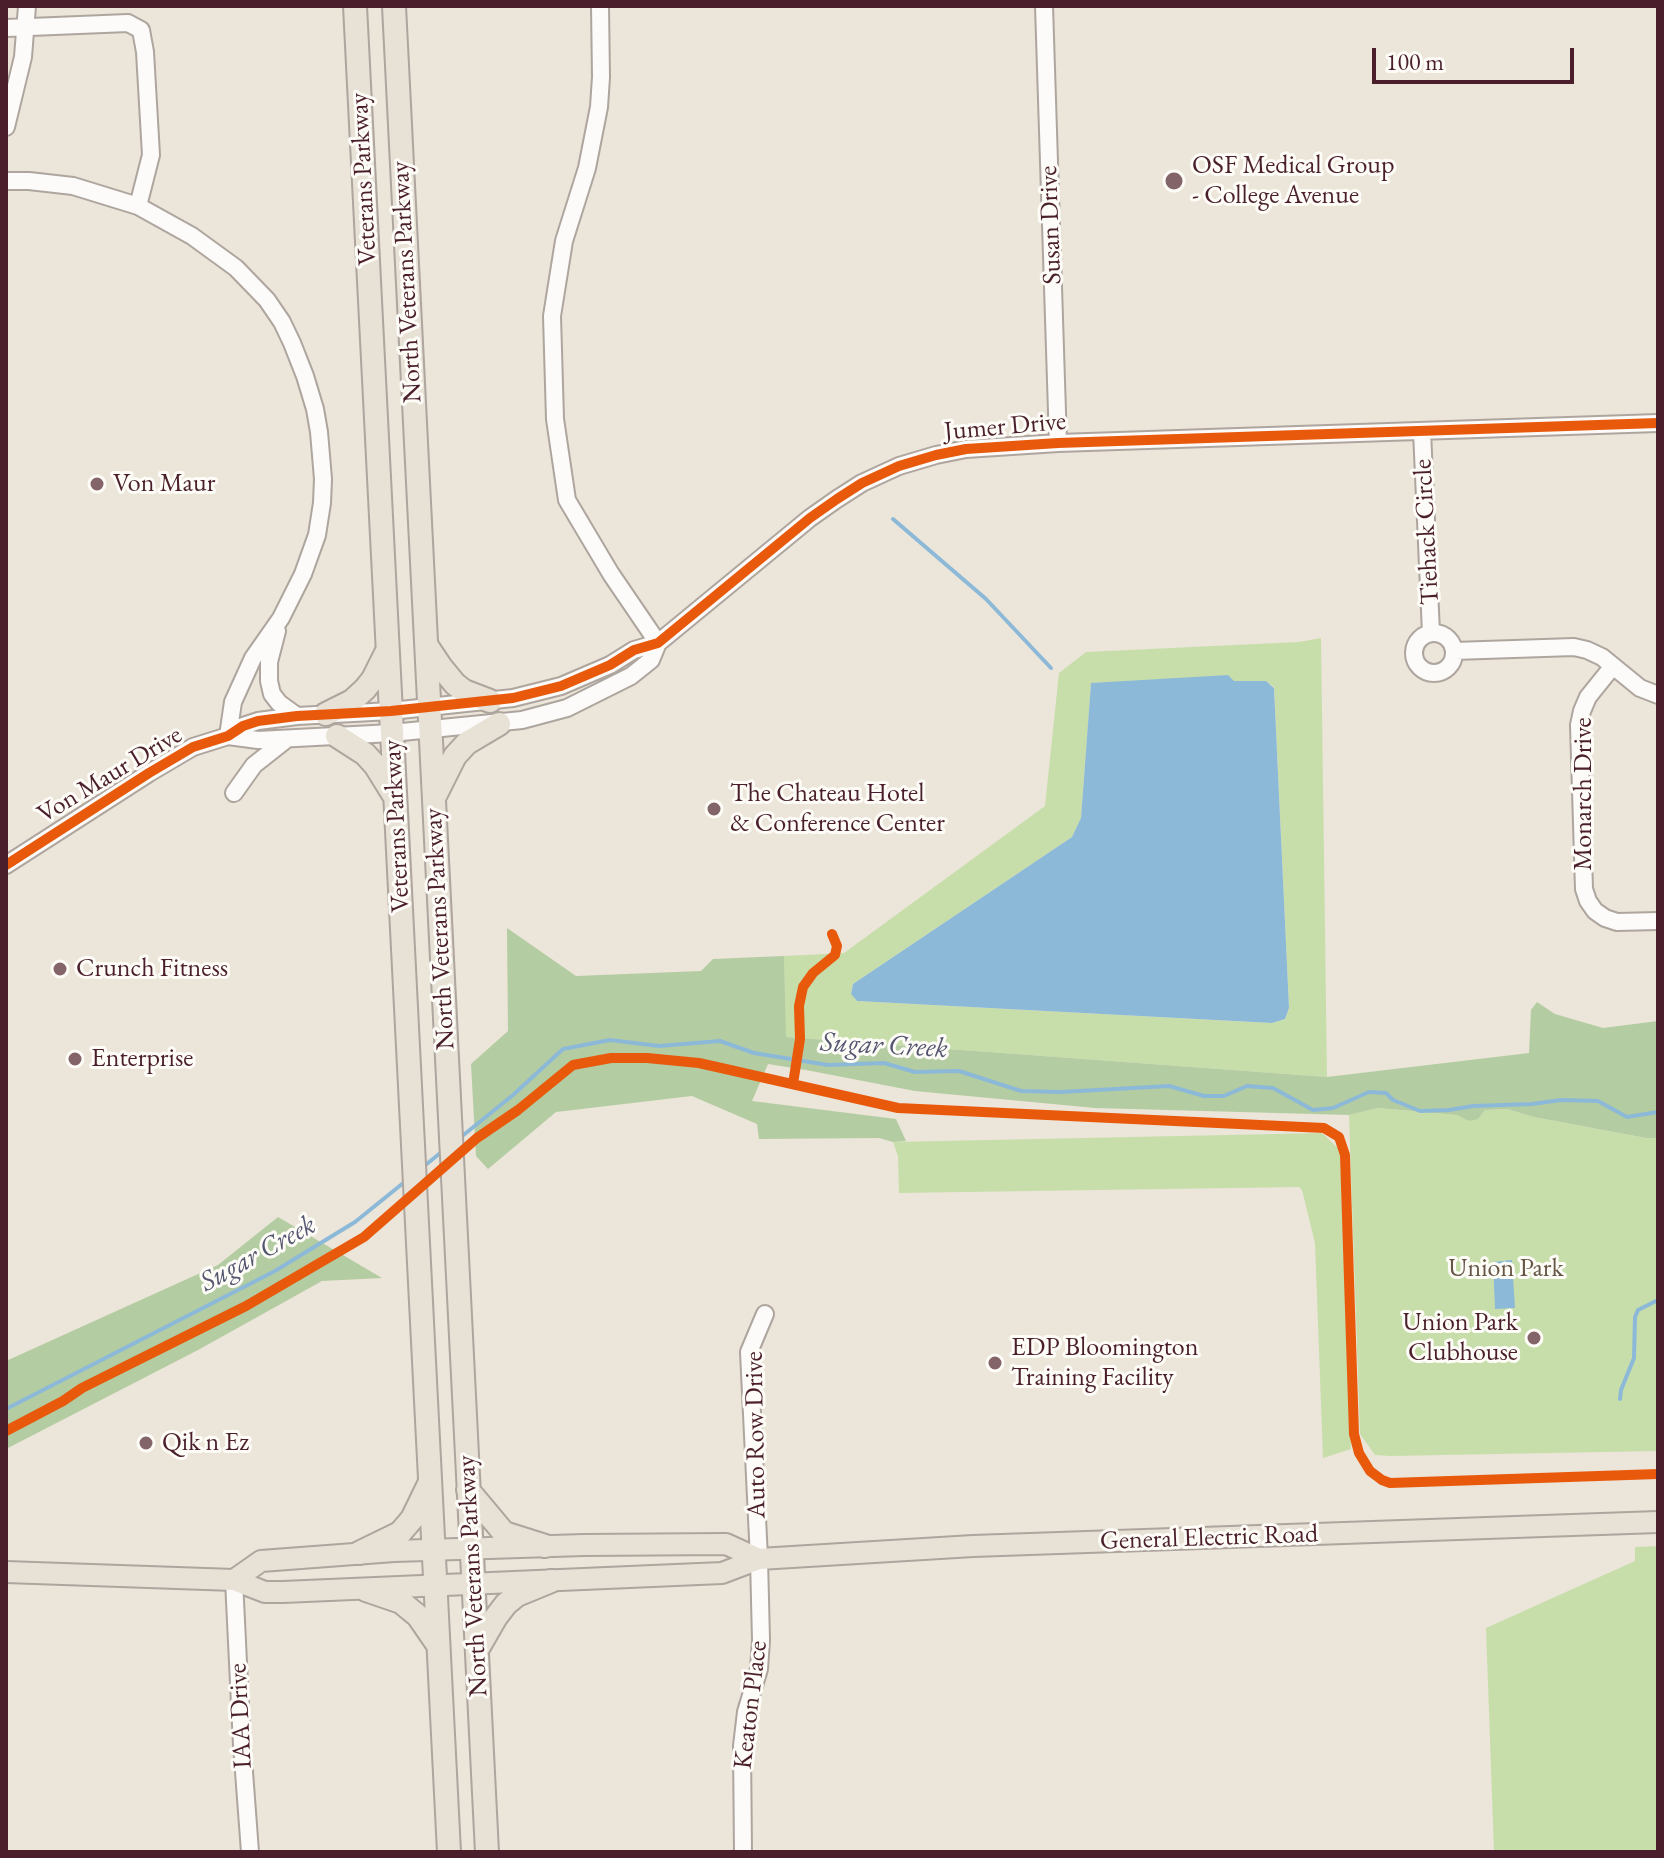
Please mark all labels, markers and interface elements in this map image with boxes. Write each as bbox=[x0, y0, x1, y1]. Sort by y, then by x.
scale bar bbox=[1376, 32, 1578, 82]
text: 100 m bbox=[1386, 46, 1444, 77]
street label: Veterans Parkway bbox=[344, 92, 384, 266]
place label: OSF Medical Group - College Avenue bbox=[1192, 150, 1394, 212]
street label: North Veterans Parkway bbox=[385, 160, 429, 404]
street label: Susan Drive bbox=[1033, 165, 1069, 285]
marker: OSF Medical Group - College Avenue bbox=[1163, 170, 1185, 192]
street label: Jumer Drive bbox=[943, 406, 1067, 448]
street label: Tiehack Circle bbox=[1408, 458, 1446, 606]
place label: Von Maur bbox=[113, 468, 215, 500]
marker: Von Maur bbox=[88, 475, 106, 493]
street label: Monarch Drive bbox=[1568, 717, 1600, 871]
street label: Von Maur Drive bbox=[32, 720, 188, 830]
street label: Veterans Parkway bbox=[377, 739, 417, 913]
place label: The Chateau Hotel & Conference Center bbox=[730, 778, 945, 840]
marker: The Chateau Hotel & Conference Center bbox=[705, 800, 723, 818]
street label: North Veterans Parkway bbox=[418, 807, 462, 1051]
place label: Crunch Fitness bbox=[76, 953, 228, 985]
marker: Crunch Fitness bbox=[51, 960, 69, 978]
water label: Sugar Creek bbox=[820, 1026, 948, 1066]
place label: Enterprise bbox=[91, 1043, 193, 1075]
marker: Enterprise bbox=[66, 1050, 84, 1068]
water label: Sugar Creek bbox=[194, 1208, 322, 1300]
park label: Union Park bbox=[1448, 1253, 1564, 1285]
place label: Union Park Clubhouse bbox=[1403, 1307, 1518, 1368]
marker: Union Park Clubhouse bbox=[1525, 1329, 1543, 1347]
place label: EDP Bloomington Training Facility bbox=[1011, 1332, 1198, 1394]
street label: Auto Row Drive bbox=[739, 1351, 773, 1519]
marker: EDP Bloomington Training Facility bbox=[986, 1354, 1004, 1372]
place label: Qik n Ez bbox=[162, 1427, 249, 1459]
marker: Qik n Ez bbox=[137, 1434, 155, 1452]
street label: North Veterans Parkway bbox=[451, 1454, 495, 1698]
street label: General Electric Road bbox=[1099, 1519, 1319, 1557]
street label: Keaton Place bbox=[728, 1639, 774, 1771]
street label: IAA Drive bbox=[223, 1662, 259, 1770]

